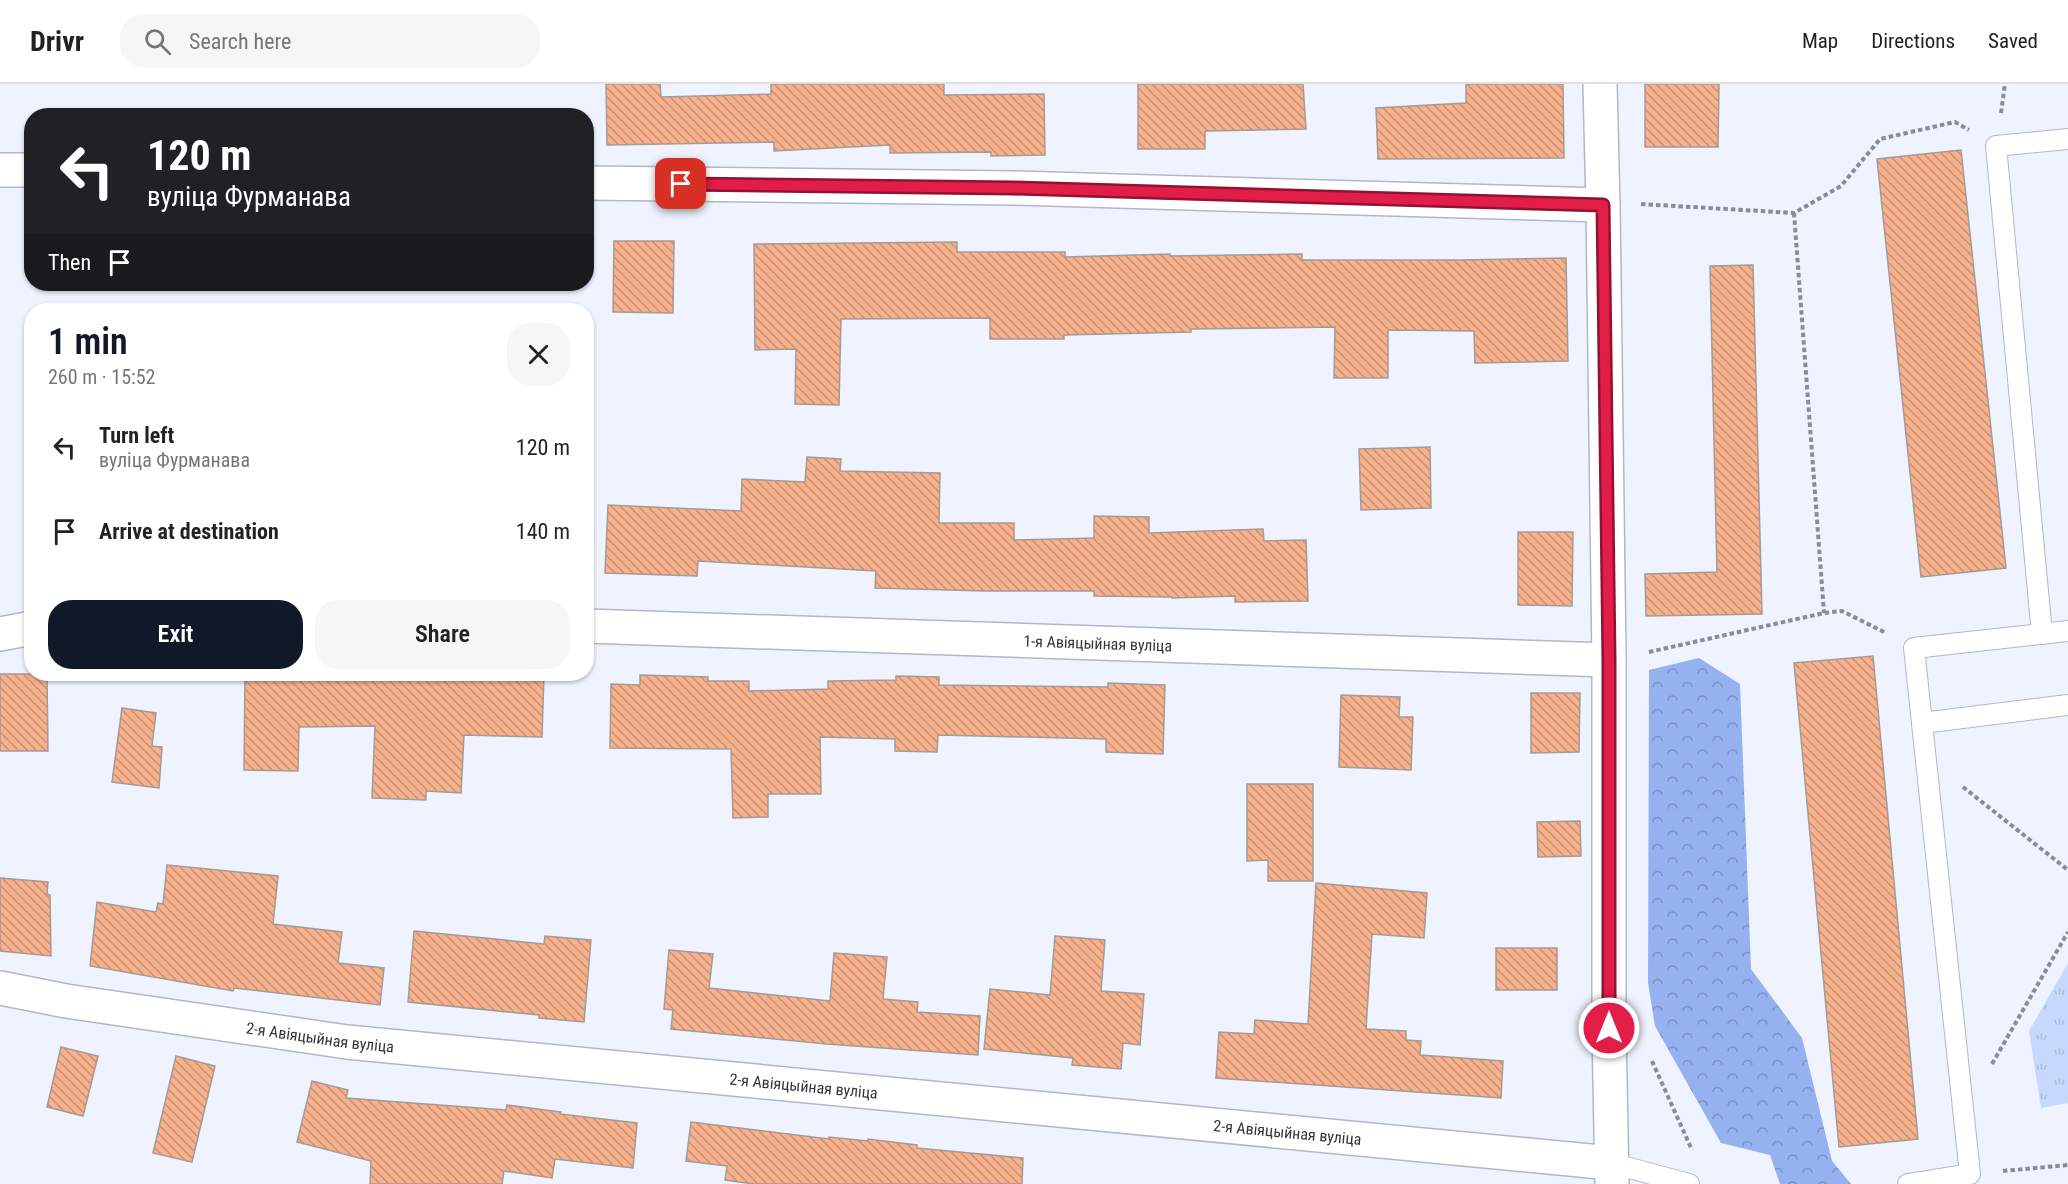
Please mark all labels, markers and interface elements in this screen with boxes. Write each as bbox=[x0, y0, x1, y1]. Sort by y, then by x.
search box bbox=[120, 14, 540, 68]
text: Drivr bbox=[30, 25, 84, 58]
icon: search bbox=[141, 25, 174, 58]
text: Search here bbox=[189, 29, 291, 54]
text: Map bbox=[1802, 29, 1838, 53]
text: Directions bbox=[1871, 29, 1955, 53]
text: Saved bbox=[1988, 29, 2038, 53]
text: 120 m bbox=[147, 131, 252, 180]
icon: left bbox=[48, 132, 126, 210]
pin bbox=[655, 158, 706, 209]
icon: arrive bbox=[664, 167, 697, 200]
text: вуліца Фурманава bbox=[147, 181, 351, 213]
icon: arrive bbox=[103, 246, 136, 279]
text: Then bbox=[48, 250, 91, 275]
text: 1 min bbox=[48, 321, 128, 363]
button: close bbox=[507, 323, 570, 386]
text: 260 m · 15:52 bbox=[48, 365, 155, 389]
text: Turn left bbox=[99, 423, 174, 448]
icon: left bbox=[48, 431, 81, 464]
text: 120 m bbox=[516, 435, 570, 460]
text: вуліца Фурманава bbox=[99, 448, 250, 472]
icon: arrive bbox=[48, 515, 81, 548]
text: Arrive at destination bbox=[99, 519, 279, 544]
text: 140 m bbox=[516, 519, 570, 544]
button: Exit bbox=[48, 600, 303, 669]
button: Share bbox=[315, 600, 570, 669]
street label: 1-я Авіяцыйная вуліца bbox=[1023, 632, 1172, 655]
position arrow bbox=[1577, 996, 1641, 1060]
street label: 2-я Авіяцыйная вуліца bbox=[245, 1018, 395, 1056]
street label: 2-я Авіяцыйная вуліца bbox=[729, 1070, 879, 1103]
street label: 2-я Авіяцыйная вуліца bbox=[1212, 1116, 1362, 1149]

